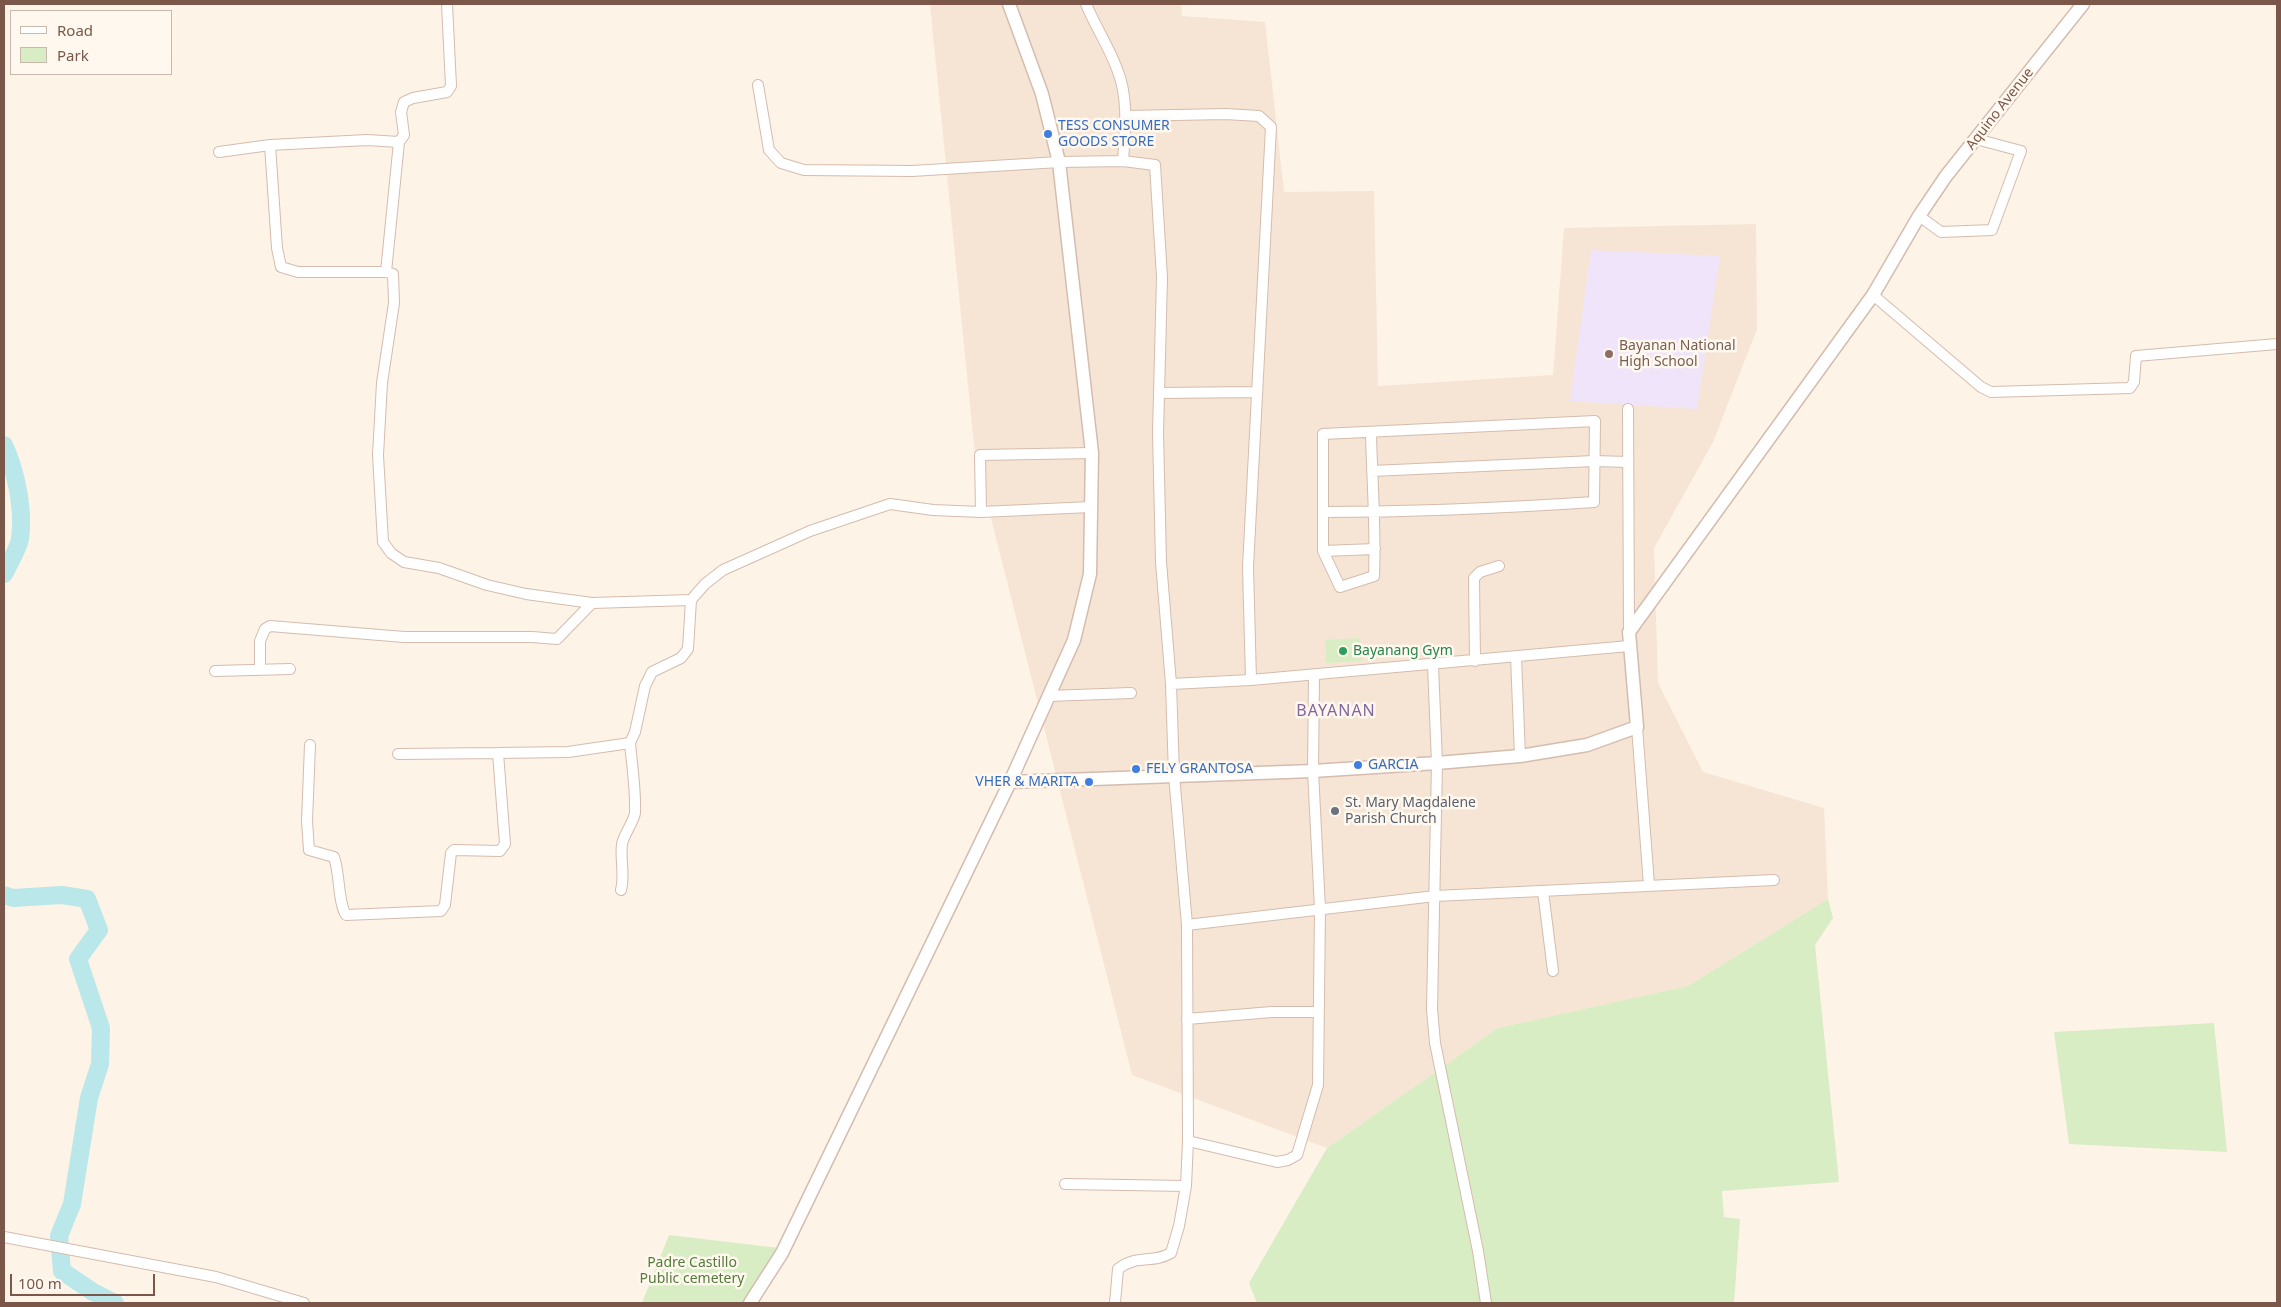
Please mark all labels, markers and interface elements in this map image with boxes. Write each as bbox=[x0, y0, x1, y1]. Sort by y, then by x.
legend bbox=[10, 10, 172, 75]
text: Road bbox=[57, 20, 93, 40]
text: Park bbox=[57, 45, 89, 65]
street label: Aquino Avenue bbox=[1963, 65, 2037, 153]
place label: TESS CONSUMER GOODS STORE bbox=[1058, 118, 1170, 150]
marker: TESS CONSUMER GOODS STORE bbox=[1042, 128, 1054, 140]
place label: Bayanan National High School bbox=[1619, 338, 1735, 371]
marker: Bayanan National High School bbox=[1603, 348, 1615, 360]
place label: Bayanang Gym bbox=[1353, 643, 1453, 659]
marker: Bayanang Gym bbox=[1337, 645, 1349, 657]
district label: BAYANAN bbox=[1295, 701, 1377, 721]
place label: GARCIA bbox=[1368, 757, 1418, 773]
marker: GARCIA bbox=[1352, 759, 1364, 771]
place label: FELY GRANTOSA bbox=[1146, 761, 1253, 777]
marker: FELY GRANTOSA bbox=[1130, 763, 1142, 775]
place label: VHER & MARITA bbox=[975, 774, 1079, 790]
marker: VHER & MARITA bbox=[1083, 776, 1095, 788]
place label: St. Mary Magdalene Parish Church bbox=[1345, 795, 1476, 828]
marker: St. Mary Magdalene Parish Church bbox=[1329, 805, 1341, 817]
park label: Padre Castillo Public cemetery bbox=[640, 1255, 744, 1288]
scale bar bbox=[12, 1264, 158, 1296]
text: 100 m bbox=[18, 1273, 62, 1293]

